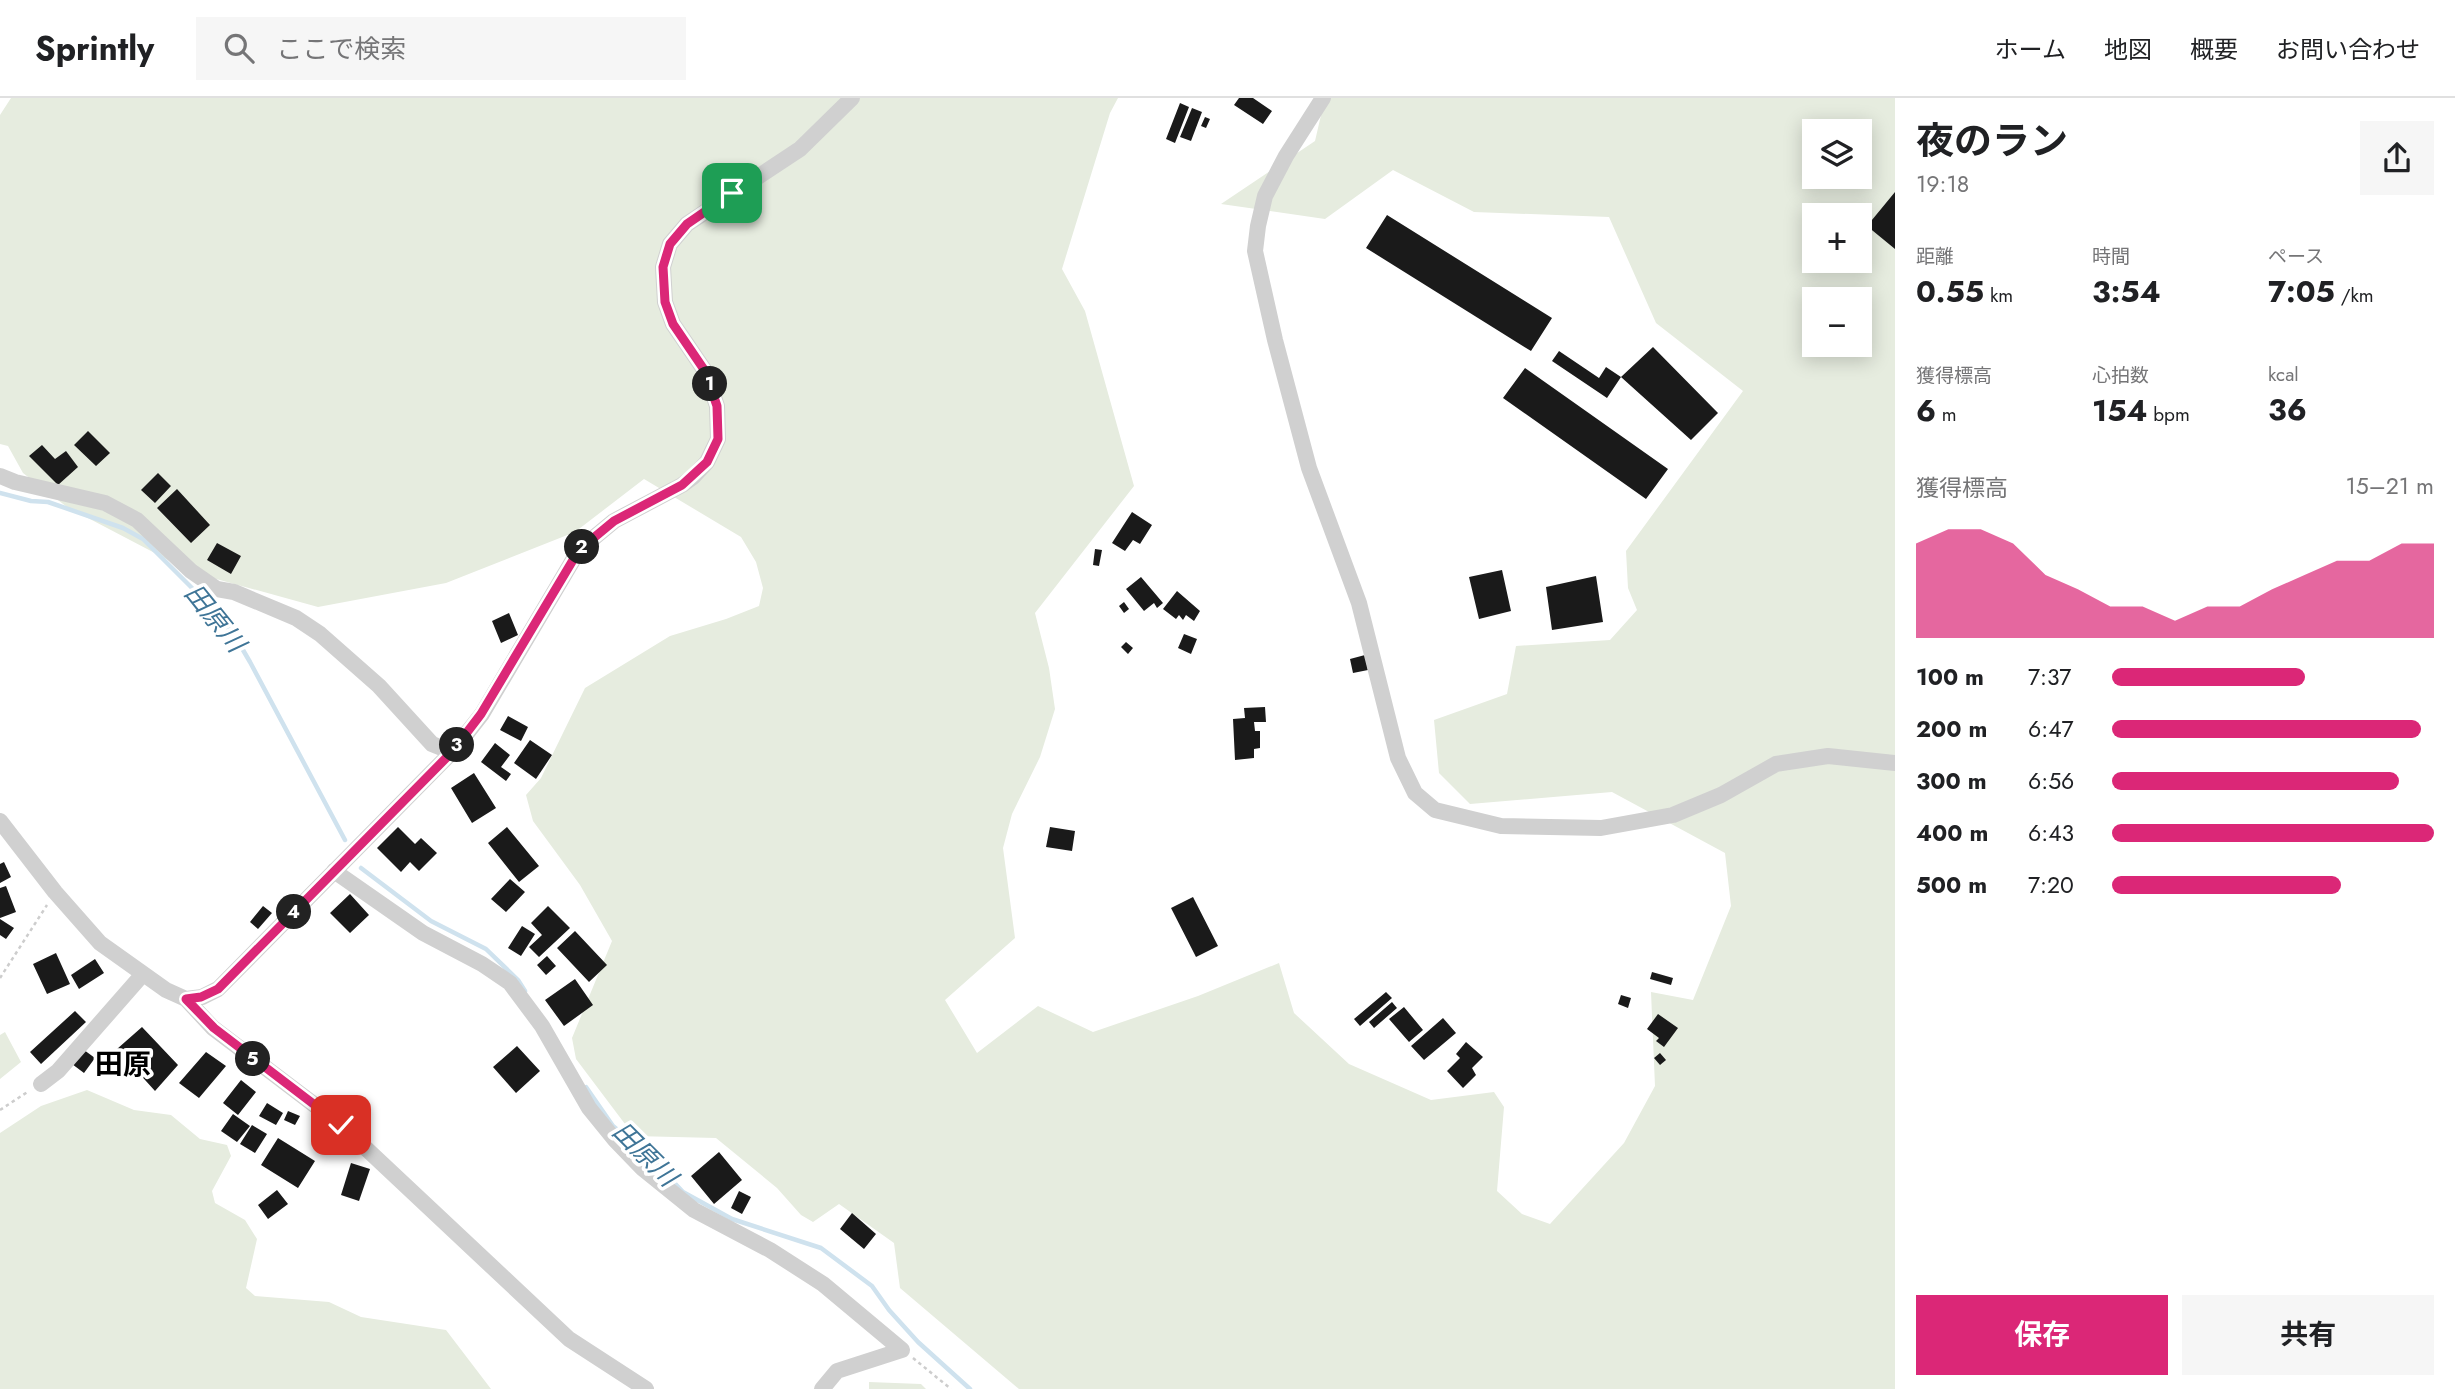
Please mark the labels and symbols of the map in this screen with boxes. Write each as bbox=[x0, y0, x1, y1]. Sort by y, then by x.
pin bbox=[702, 163, 762, 223]
pin: 1 bbox=[692, 366, 728, 402]
pin: 2 bbox=[564, 530, 600, 564]
water label: 田原川 bbox=[176, 576, 256, 663]
pin: 3 bbox=[440, 728, 475, 762]
pin: 4 bbox=[276, 894, 312, 930]
pin: 5 bbox=[236, 1042, 270, 1076]
district label: 田原 bbox=[95, 1044, 151, 1085]
pin bbox=[311, 1095, 371, 1155]
water label: 田原川 bbox=[604, 1113, 688, 1197]

